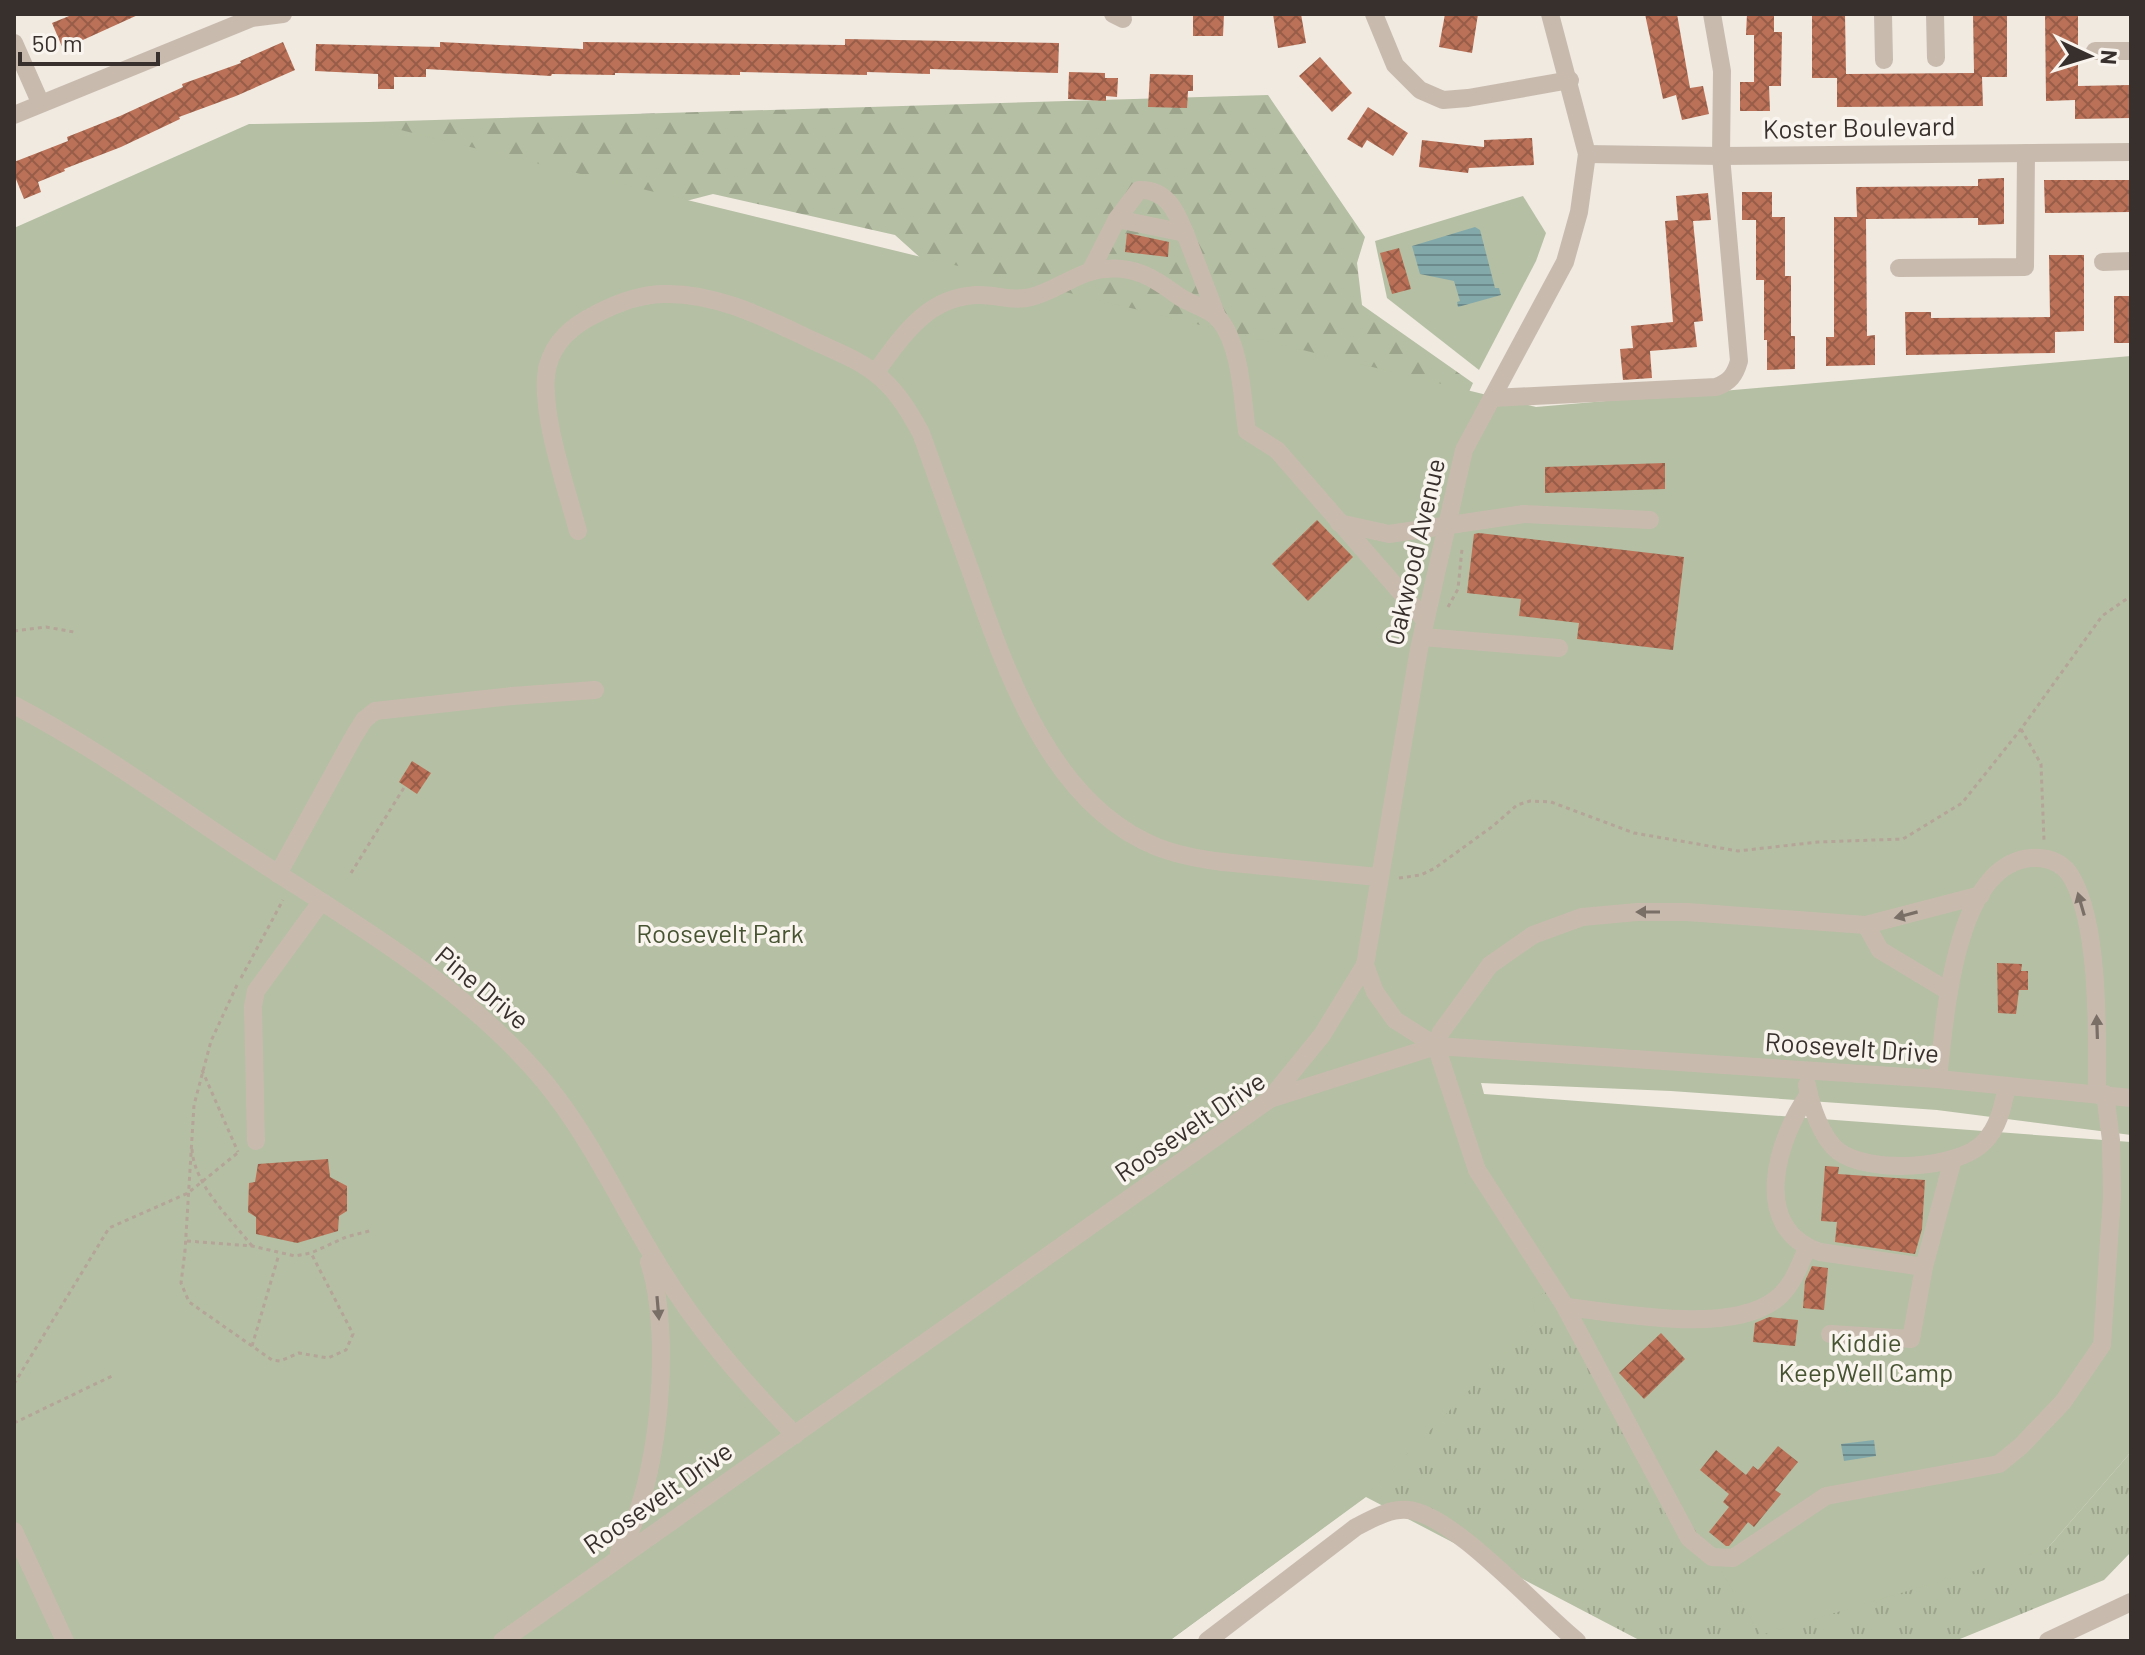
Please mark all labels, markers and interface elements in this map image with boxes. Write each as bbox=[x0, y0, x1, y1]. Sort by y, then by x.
scale bar bbox=[20, 16, 158, 66]
north arrow bbox=[2049, 16, 2129, 96]
text: 50 m bbox=[32, 28, 83, 57]
text: N bbox=[2096, 49, 2123, 66]
street label: Koster Boulevard bbox=[1762, 109, 1955, 144]
street label: Oakwood Avenue bbox=[1377, 455, 1450, 648]
one-way arrow bbox=[2074, 892, 2087, 916]
one-way arrow bbox=[1635, 906, 1660, 918]
one-way arrow bbox=[1894, 909, 1918, 922]
park label: Roosevelt Park bbox=[636, 917, 804, 948]
street label: Pine Drive bbox=[430, 939, 536, 1035]
one-way arrow bbox=[2090, 1014, 2103, 1039]
street label: Roosevelt Drive bbox=[1764, 1025, 1940, 1068]
street label: Roosevelt Drive bbox=[1108, 1064, 1270, 1187]
one-way arrow bbox=[652, 1296, 665, 1321]
park label: Kiddie KeepWell Camp bbox=[1779, 1326, 1953, 1387]
street label: Roosevelt Drive bbox=[577, 1434, 738, 1560]

